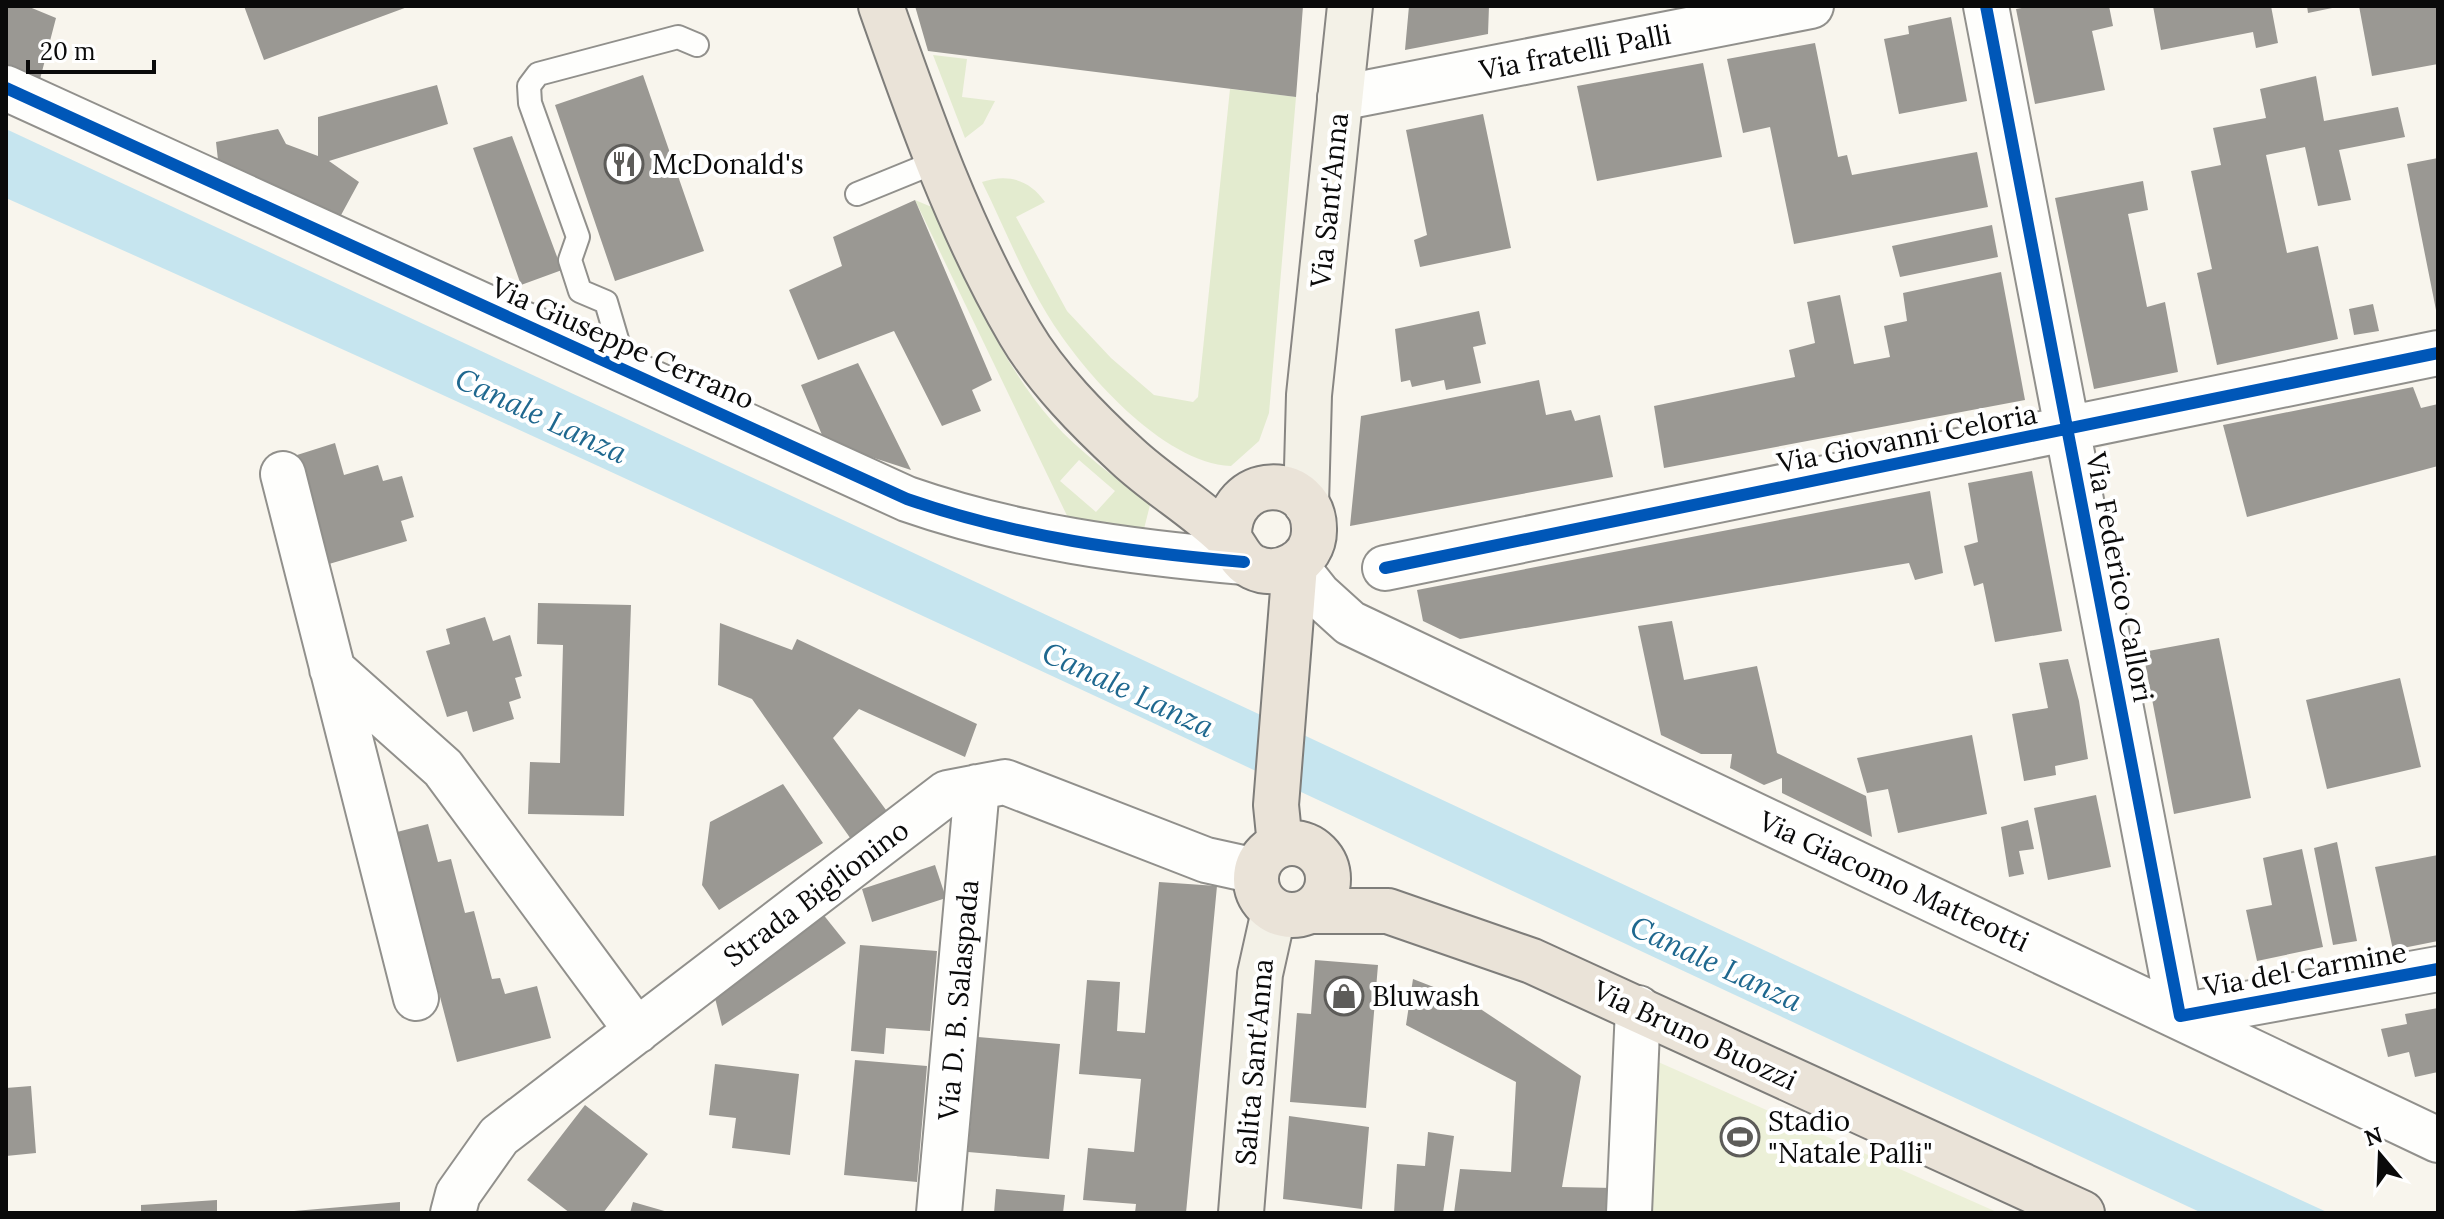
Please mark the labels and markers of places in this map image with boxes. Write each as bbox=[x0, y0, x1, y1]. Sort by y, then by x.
restaurant icon: McDonald's bbox=[603, 143, 645, 185]
place label: McDonald's bbox=[652, 146, 804, 182]
shop icon: Bluwash bbox=[1323, 975, 1365, 1017]
place label: Bluwash bbox=[1372, 978, 1480, 1014]
place label: Stadio "Natale Palli" bbox=[1768, 1103, 1933, 1171]
sports icon: Stadio "Natale Palli" bbox=[1719, 1116, 1761, 1158]

